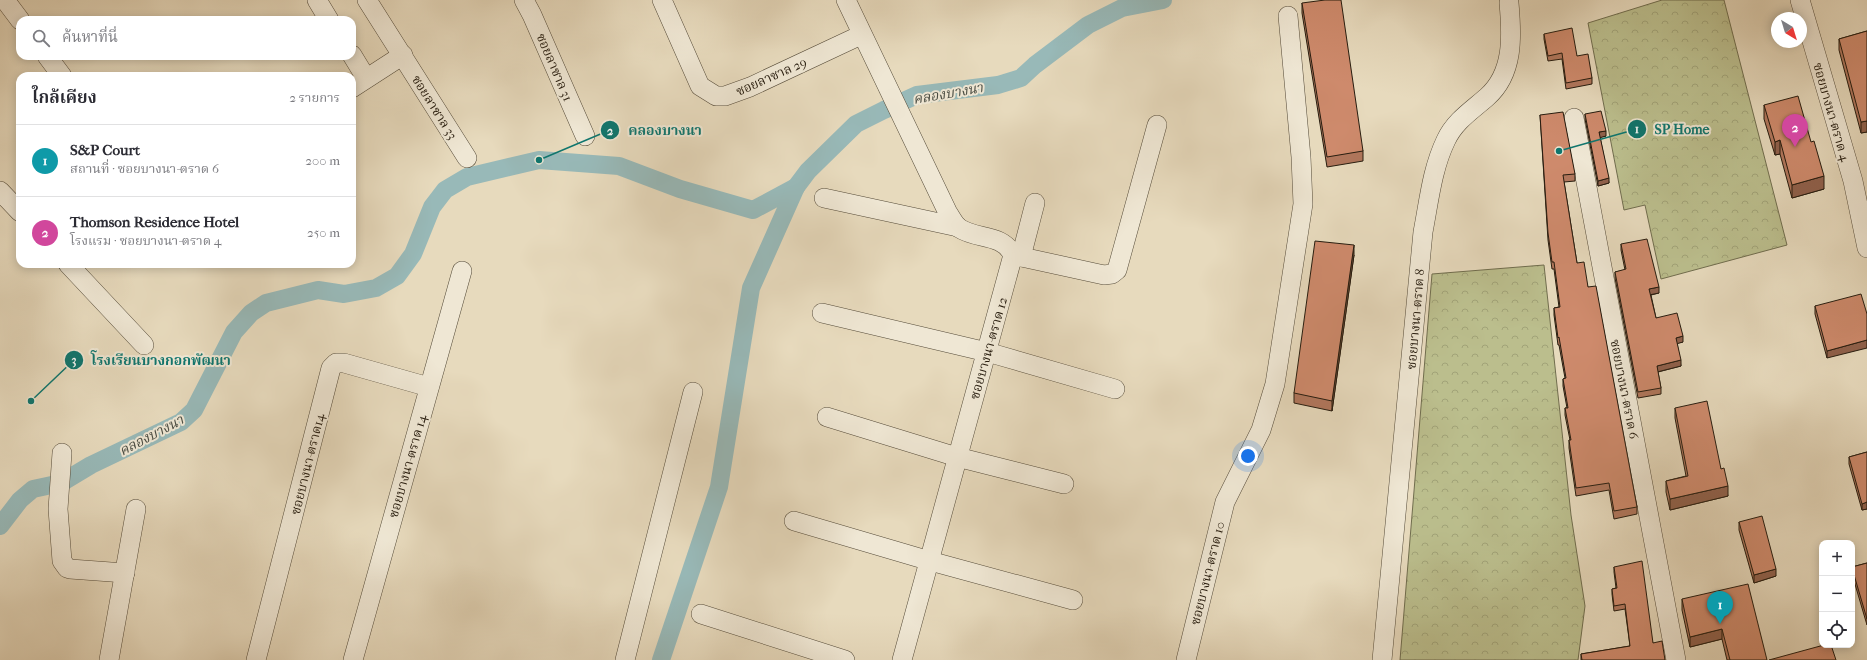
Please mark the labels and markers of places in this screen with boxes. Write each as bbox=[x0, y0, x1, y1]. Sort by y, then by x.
pin: 2 bbox=[1782, 114, 1808, 147]
callout: SP Home bbox=[1627, 116, 1718, 142]
callout: คลองบางนา bbox=[600, 117, 710, 143]
callout: โรงเรียนบางกอกพัฒนา bbox=[64, 347, 239, 373]
pin: 1 bbox=[1707, 591, 1733, 624]

